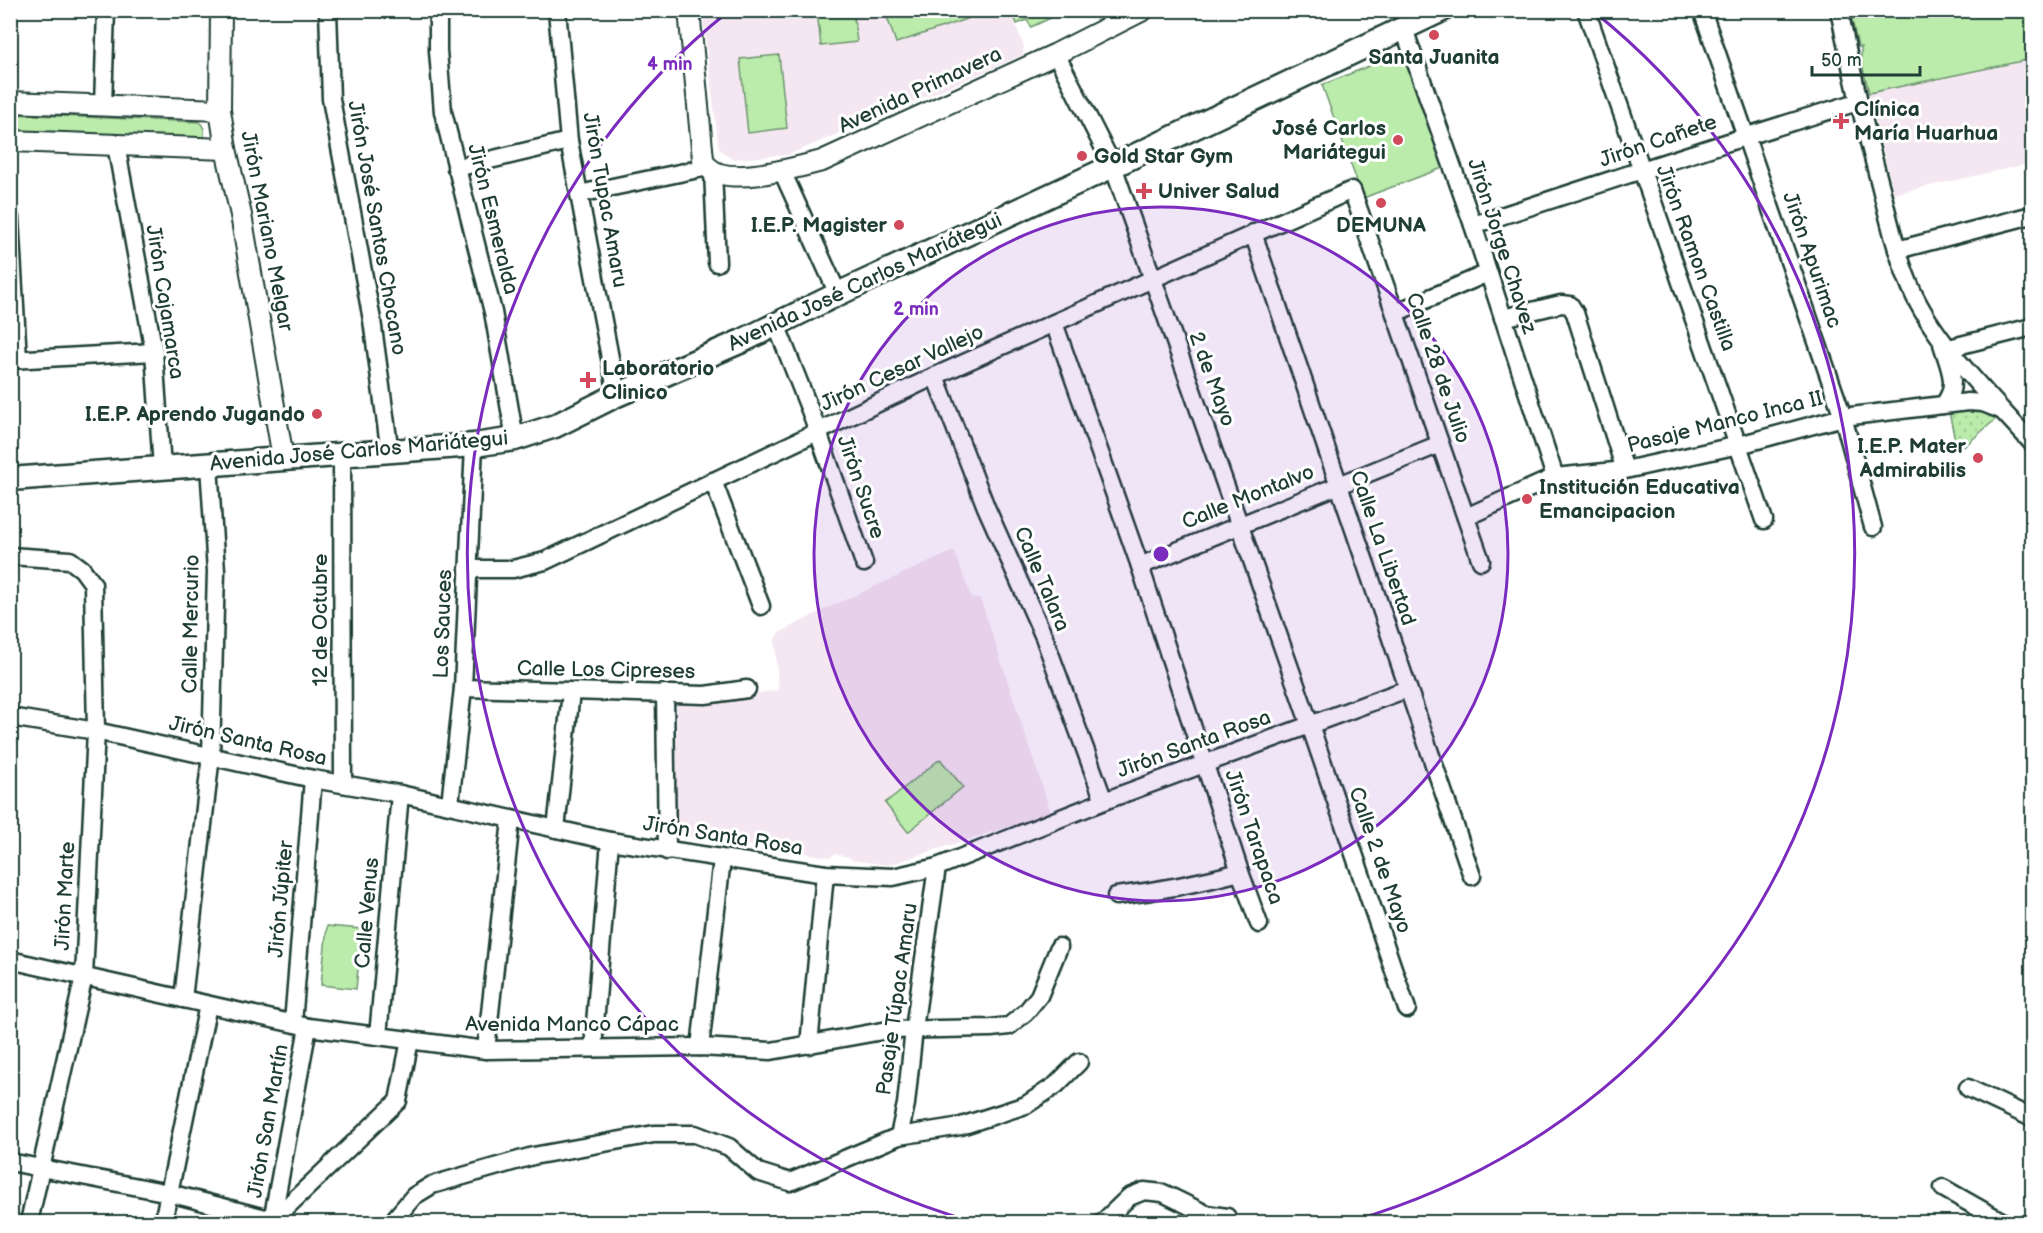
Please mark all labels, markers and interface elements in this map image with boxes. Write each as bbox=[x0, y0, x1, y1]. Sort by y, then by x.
marker: Santa Juanita bbox=[1427, 28, 1441, 42]
scale bar bbox=[1812, 39, 1920, 77]
street label: Avenida Primavera bbox=[834, 41, 1006, 139]
place label: Santa Juanita bbox=[1368, 45, 1500, 70]
text: 50 m bbox=[1821, 50, 1862, 71]
text: 4 min bbox=[647, 54, 693, 75]
place label: Clínica María Huarhua bbox=[1854, 97, 1998, 146]
street label: Jirón José Santos Chocano bbox=[342, 99, 412, 357]
street label: Jirón Cañete bbox=[1596, 109, 1720, 173]
street label: Jirón Tupac Amaru bbox=[577, 111, 633, 289]
marker: Clínica María Huarhua bbox=[1832, 112, 1850, 130]
place label: José Carlos Mariátegui bbox=[1272, 116, 1386, 165]
street label: Jirón Mariano Melgar bbox=[235, 129, 299, 334]
marker: José Carlos Mariátegui bbox=[1391, 133, 1405, 147]
street label: Jirón Esmeralda bbox=[462, 141, 524, 297]
place label: Gold Star Gym bbox=[1094, 144, 1233, 169]
marker: Gold Star Gym bbox=[1075, 149, 1089, 163]
street label: Jirón Jorge Chavez bbox=[1462, 155, 1542, 338]
street label: Jirón Ramon Castilla bbox=[1651, 162, 1741, 354]
place label: Univer Salud bbox=[1158, 179, 1280, 204]
marker: Univer Salud bbox=[1135, 182, 1153, 200]
street label: Jirón Apurimac bbox=[1777, 189, 1847, 331]
marker: DEMUNA bbox=[1374, 196, 1388, 210]
street label: Avenida José Carlos Mariátegui bbox=[724, 207, 1006, 357]
place label: I.E.P. Magister bbox=[751, 213, 888, 238]
place label: DEMUNA bbox=[1336, 213, 1426, 238]
marker: I.E.P. Magister bbox=[892, 218, 906, 232]
street label: Jirón Cajamarca bbox=[140, 223, 190, 381]
street label: Calle 28 de Julio bbox=[1401, 289, 1476, 447]
text: 2 min bbox=[893, 299, 939, 320]
street label: Jirón Cesar Vallejo bbox=[817, 319, 988, 417]
street label: 2 de Mayo bbox=[1183, 328, 1241, 430]
place label: Laboratorio Clinico bbox=[602, 356, 714, 405]
marker: Laboratorio Clinico bbox=[579, 371, 597, 389]
street label: Pasaje Manco Inca II bbox=[1625, 386, 1825, 458]
place label: I.E.P. Aprendo Jugando bbox=[85, 402, 305, 427]
marker: I.E.P. Aprendo Jugando bbox=[310, 407, 324, 421]
street label: Avenida José Carlos Mariátegui bbox=[209, 426, 509, 476]
street label: Jirón Sucre bbox=[832, 432, 890, 542]
place label: I.E.P. Mater Admirabilis bbox=[1857, 434, 1967, 483]
marker: I.E.P. Mater Admirabilis bbox=[1971, 451, 1985, 465]
street label: Calle Montalvo bbox=[1178, 459, 1318, 535]
street label: Calle La Libertad bbox=[1345, 467, 1421, 629]
place label: Institución Educativa Emancipacion bbox=[1539, 475, 1740, 524]
marker: Institución Educativa Emancipacion bbox=[1520, 492, 1534, 506]
street label: Calle Talara bbox=[1009, 523, 1075, 635]
centre of rings bbox=[1151, 544, 1171, 564]
street label: Calle Mercurio bbox=[177, 554, 205, 694]
street label: 12 de Octubre bbox=[308, 554, 333, 686]
street label: Los Sauces bbox=[429, 569, 457, 679]
street label: Calle Los Cipreses bbox=[517, 656, 695, 684]
street label: Jirón Santa Rosa bbox=[1114, 705, 1274, 783]
street label: Jirón Santa Rosa bbox=[167, 711, 329, 771]
street label: Jirón Tarapaca bbox=[1219, 766, 1289, 908]
street label: Calle 2 de Mayo bbox=[1343, 783, 1417, 937]
street label: Jirón Santa Rosa bbox=[641, 811, 805, 861]
street label: Jirón Júpiter bbox=[263, 839, 299, 958]
street label: Jirón Marte bbox=[50, 841, 80, 951]
street label: Calle Venus bbox=[350, 857, 384, 969]
street label: Pasaje Túpac Amaru bbox=[871, 901, 923, 1097]
street label: Avenida Manco Cápac bbox=[465, 1012, 679, 1037]
street label: Jirón San Martín bbox=[242, 1042, 294, 1200]

